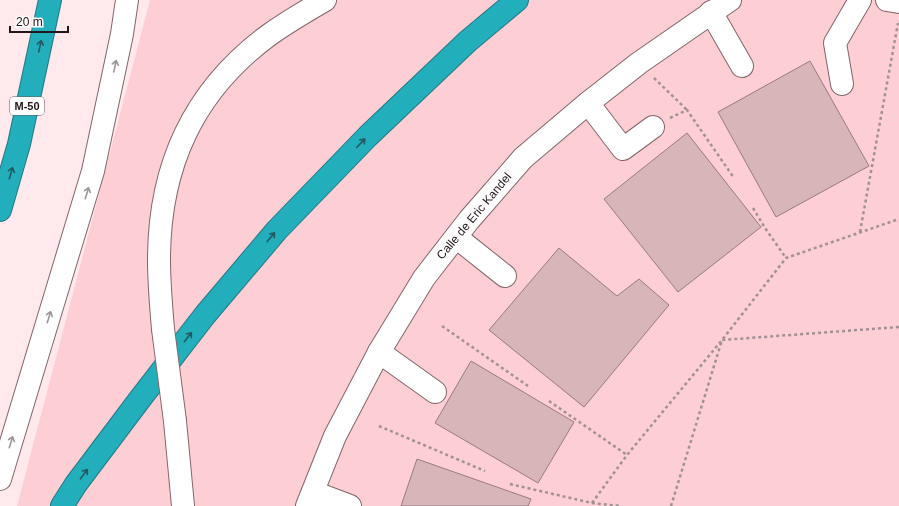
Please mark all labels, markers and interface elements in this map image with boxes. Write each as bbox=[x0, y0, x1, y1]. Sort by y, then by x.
scale bar bbox=[10, 8, 68, 34]
text: 20 m bbox=[16, 15, 43, 29]
one-way arrow bbox=[37, 40, 45, 53]
one-way arrow bbox=[112, 60, 120, 73]
road number: M-50 bbox=[10, 97, 44, 115]
one-way arrow bbox=[356, 138, 366, 148]
one-way arrow bbox=[7, 166, 15, 179]
street label: Calle de Eric Kandel bbox=[434, 170, 514, 262]
one-way arrow bbox=[84, 187, 91, 200]
one-way arrow bbox=[267, 232, 276, 242]
one-way arrow bbox=[46, 311, 53, 324]
one-way arrow bbox=[184, 332, 193, 343]
one-way arrow bbox=[8, 435, 15, 448]
one-way arrow bbox=[79, 468, 88, 479]

